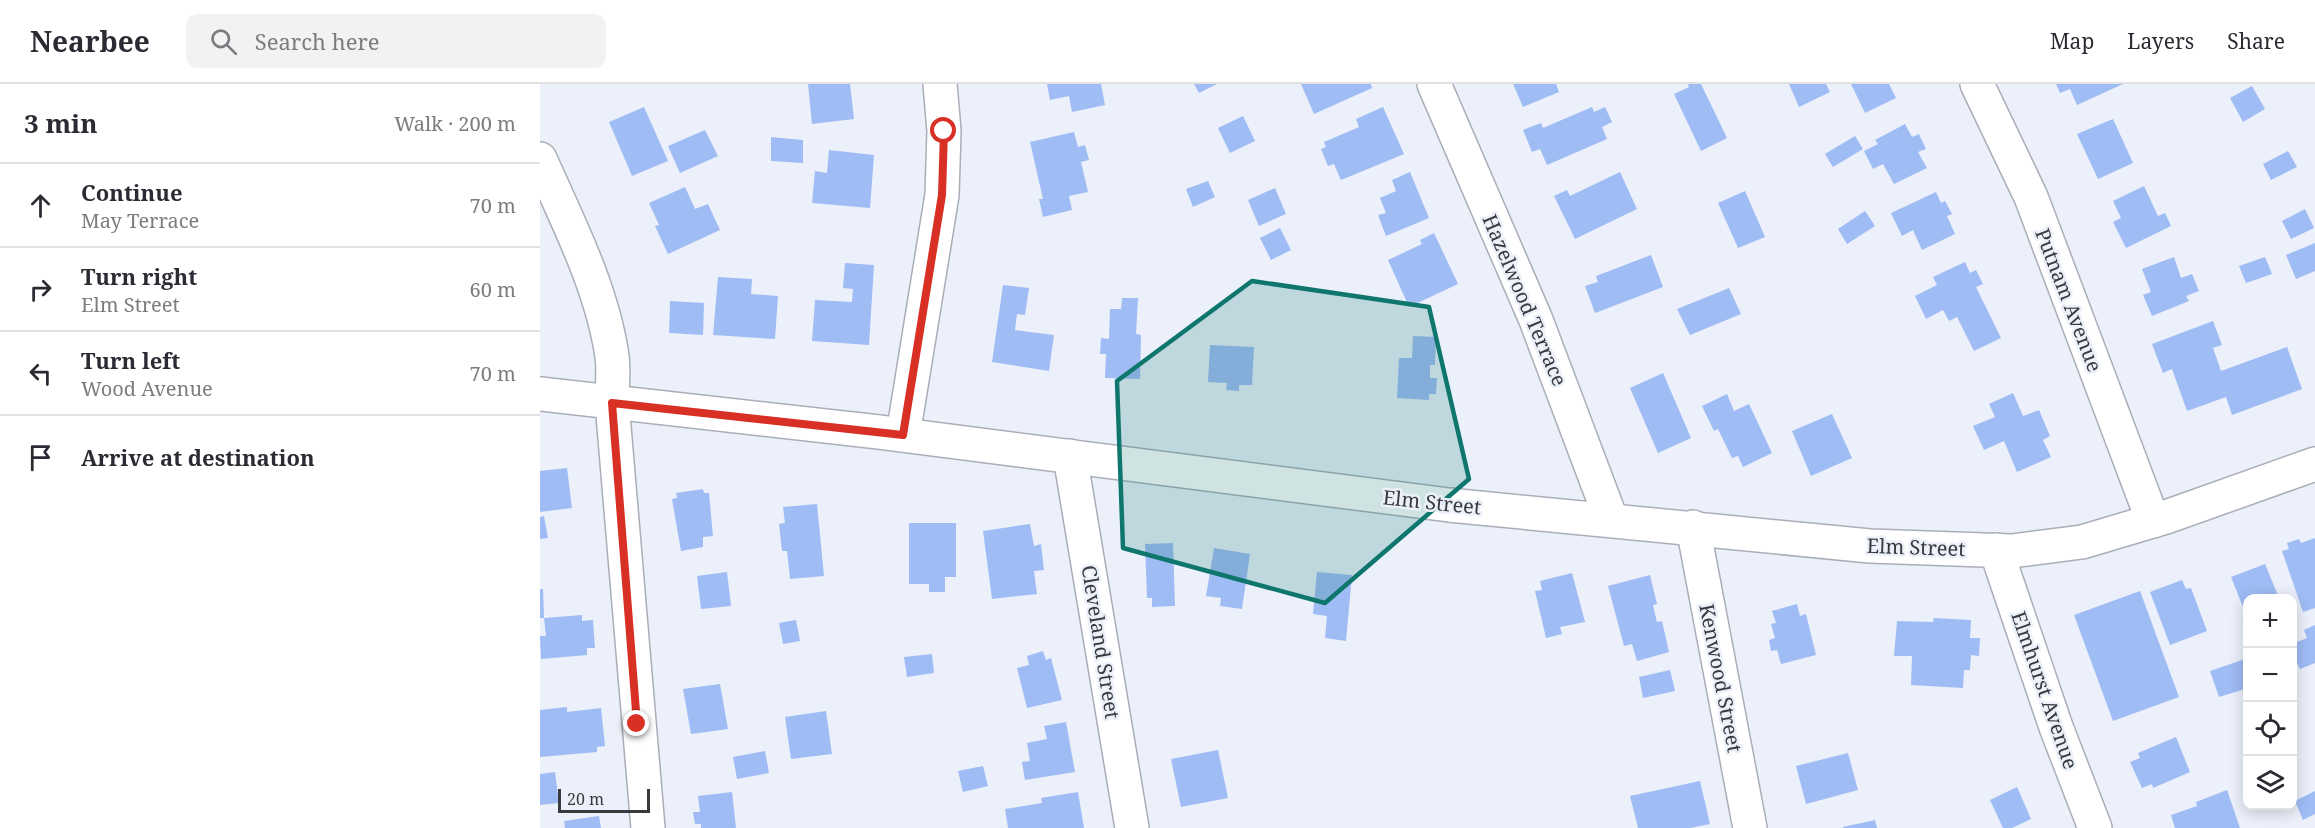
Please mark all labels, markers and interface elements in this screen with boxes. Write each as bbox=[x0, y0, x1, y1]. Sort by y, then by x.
search box bbox=[186, 14, 606, 68]
text: Nearbee bbox=[30, 22, 150, 60]
icon: search bbox=[207, 25, 240, 58]
text: Search here bbox=[255, 26, 380, 56]
text: Map bbox=[2050, 27, 2094, 55]
text: Layers bbox=[2127, 27, 2194, 55]
text: Share bbox=[2227, 27, 2285, 55]
text: 3 min bbox=[24, 105, 98, 141]
text: Walk · 200 m bbox=[394, 110, 516, 137]
route start bbox=[930, 117, 956, 143]
text: Continue bbox=[81, 177, 183, 207]
icon: ahead bbox=[24, 189, 57, 222]
text: 70 m bbox=[470, 192, 516, 219]
text: May Terrace bbox=[81, 207, 199, 234]
street label: Hazelwood Terrace bbox=[1477, 210, 1573, 390]
street label: Putnam Avenue bbox=[2029, 224, 2109, 376]
text: Turn right bbox=[81, 261, 197, 291]
icon: right bbox=[24, 273, 57, 306]
text: 60 m bbox=[470, 276, 516, 303]
text: Elm Street bbox=[81, 291, 180, 318]
text: Turn left bbox=[81, 345, 180, 375]
icon: left bbox=[24, 357, 57, 390]
text: 70 m bbox=[470, 360, 516, 387]
text: Wood Avenue bbox=[81, 375, 213, 402]
icon: arrive bbox=[24, 441, 57, 474]
text: Arrive at destination bbox=[81, 442, 315, 472]
street label: Elm Street bbox=[1382, 483, 1482, 521]
street label: Elm Street bbox=[1866, 532, 1966, 562]
street label: Cleveland Street bbox=[1076, 563, 1126, 721]
map controls bbox=[2243, 594, 2297, 810]
button: + bbox=[2243, 594, 2297, 648]
street label: Kenwood Street bbox=[1693, 601, 1749, 755]
street label: Elmhurst Avenue bbox=[2005, 608, 2085, 772]
button: − bbox=[2243, 648, 2297, 702]
button: locate bbox=[2243, 702, 2297, 756]
route end bbox=[623, 710, 649, 736]
button: layers bbox=[2243, 756, 2297, 810]
scale bar bbox=[558, 786, 650, 814]
text: 20 m bbox=[567, 788, 604, 810]

